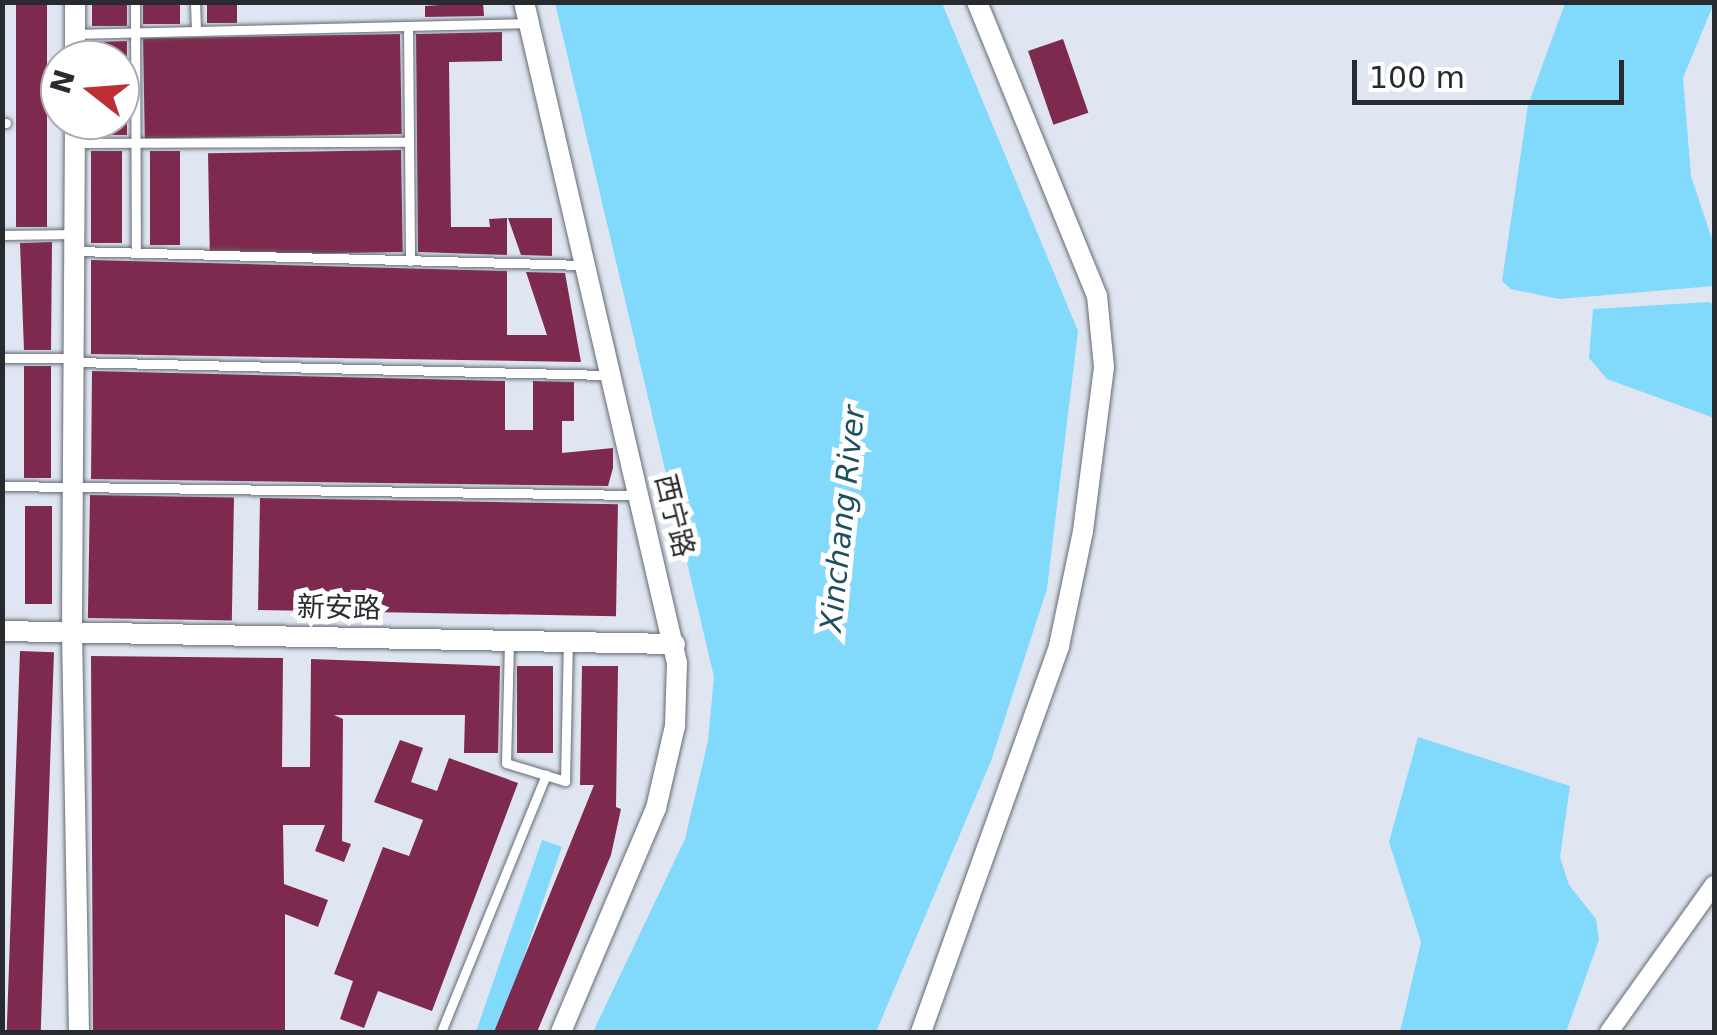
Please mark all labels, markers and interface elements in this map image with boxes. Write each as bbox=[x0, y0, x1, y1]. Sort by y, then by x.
north arrow bbox=[40, 40, 140, 140]
scale bar bbox=[1357, 40, 1630, 102]
text: 100 m bbox=[1369, 60, 1465, 95]
text: N bbox=[44, 66, 82, 98]
water label: Xinchang River bbox=[813, 404, 873, 634]
street label: 西宁路 bbox=[648, 471, 700, 561]
street label: 新安路 bbox=[297, 590, 381, 626]

